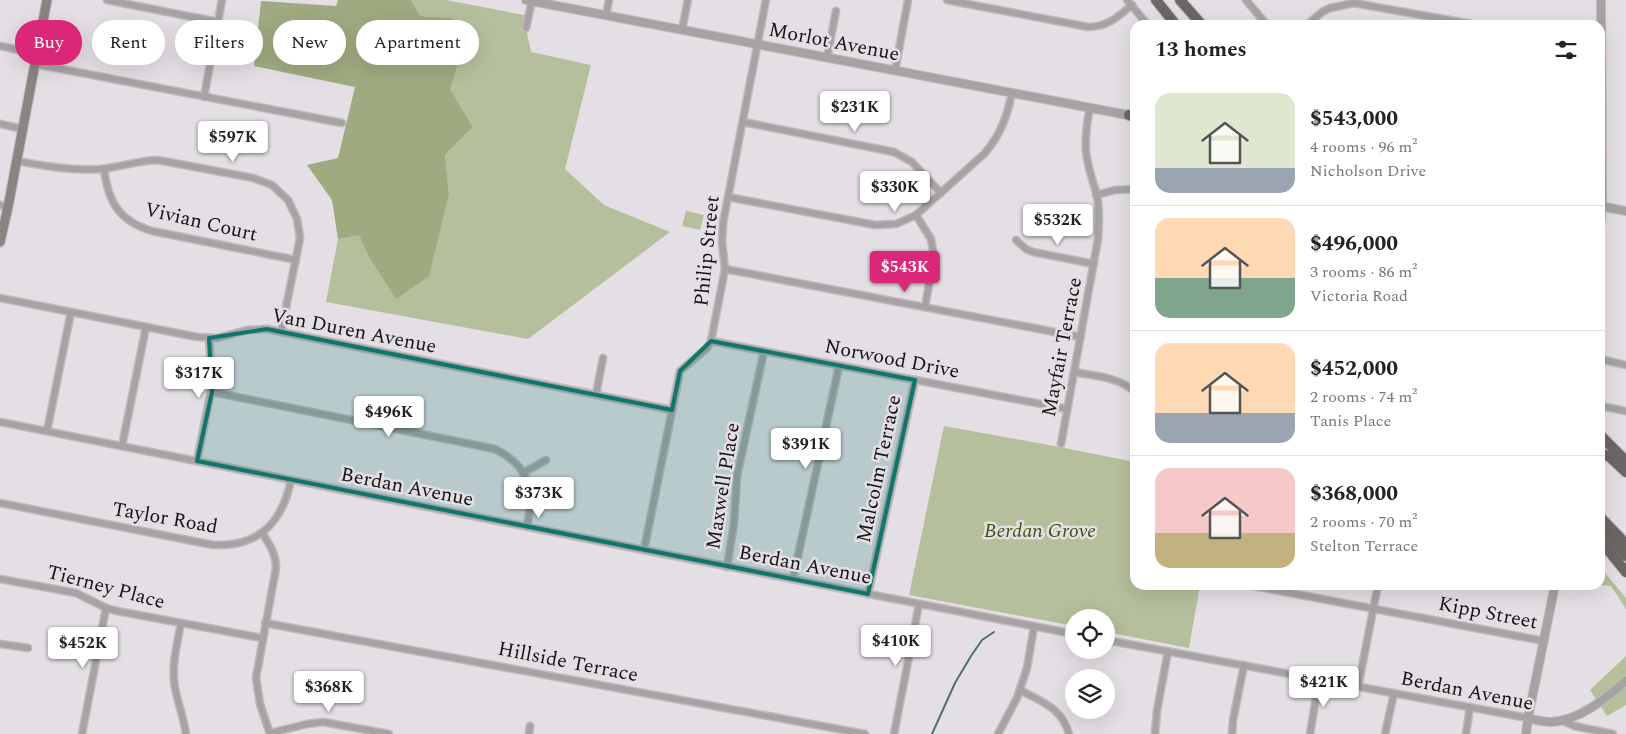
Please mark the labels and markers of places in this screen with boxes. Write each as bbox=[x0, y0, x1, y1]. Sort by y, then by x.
pin: $231K bbox=[820, 90, 890, 133]
pin: $597K bbox=[198, 120, 268, 163]
pin: $330K bbox=[860, 170, 930, 213]
pin: $532K bbox=[1023, 204, 1093, 246]
pin: $543K bbox=[870, 250, 940, 293]
pin: $317K bbox=[164, 356, 234, 399]
pin: $496K bbox=[354, 396, 424, 438]
pin: $391K bbox=[771, 428, 841, 470]
pin: $373K bbox=[504, 476, 574, 519]
pin: $410K bbox=[861, 624, 931, 667]
pin: $452K bbox=[48, 626, 118, 669]
pin: $421K bbox=[1289, 666, 1359, 708]
pin: $368K bbox=[294, 670, 364, 713]

